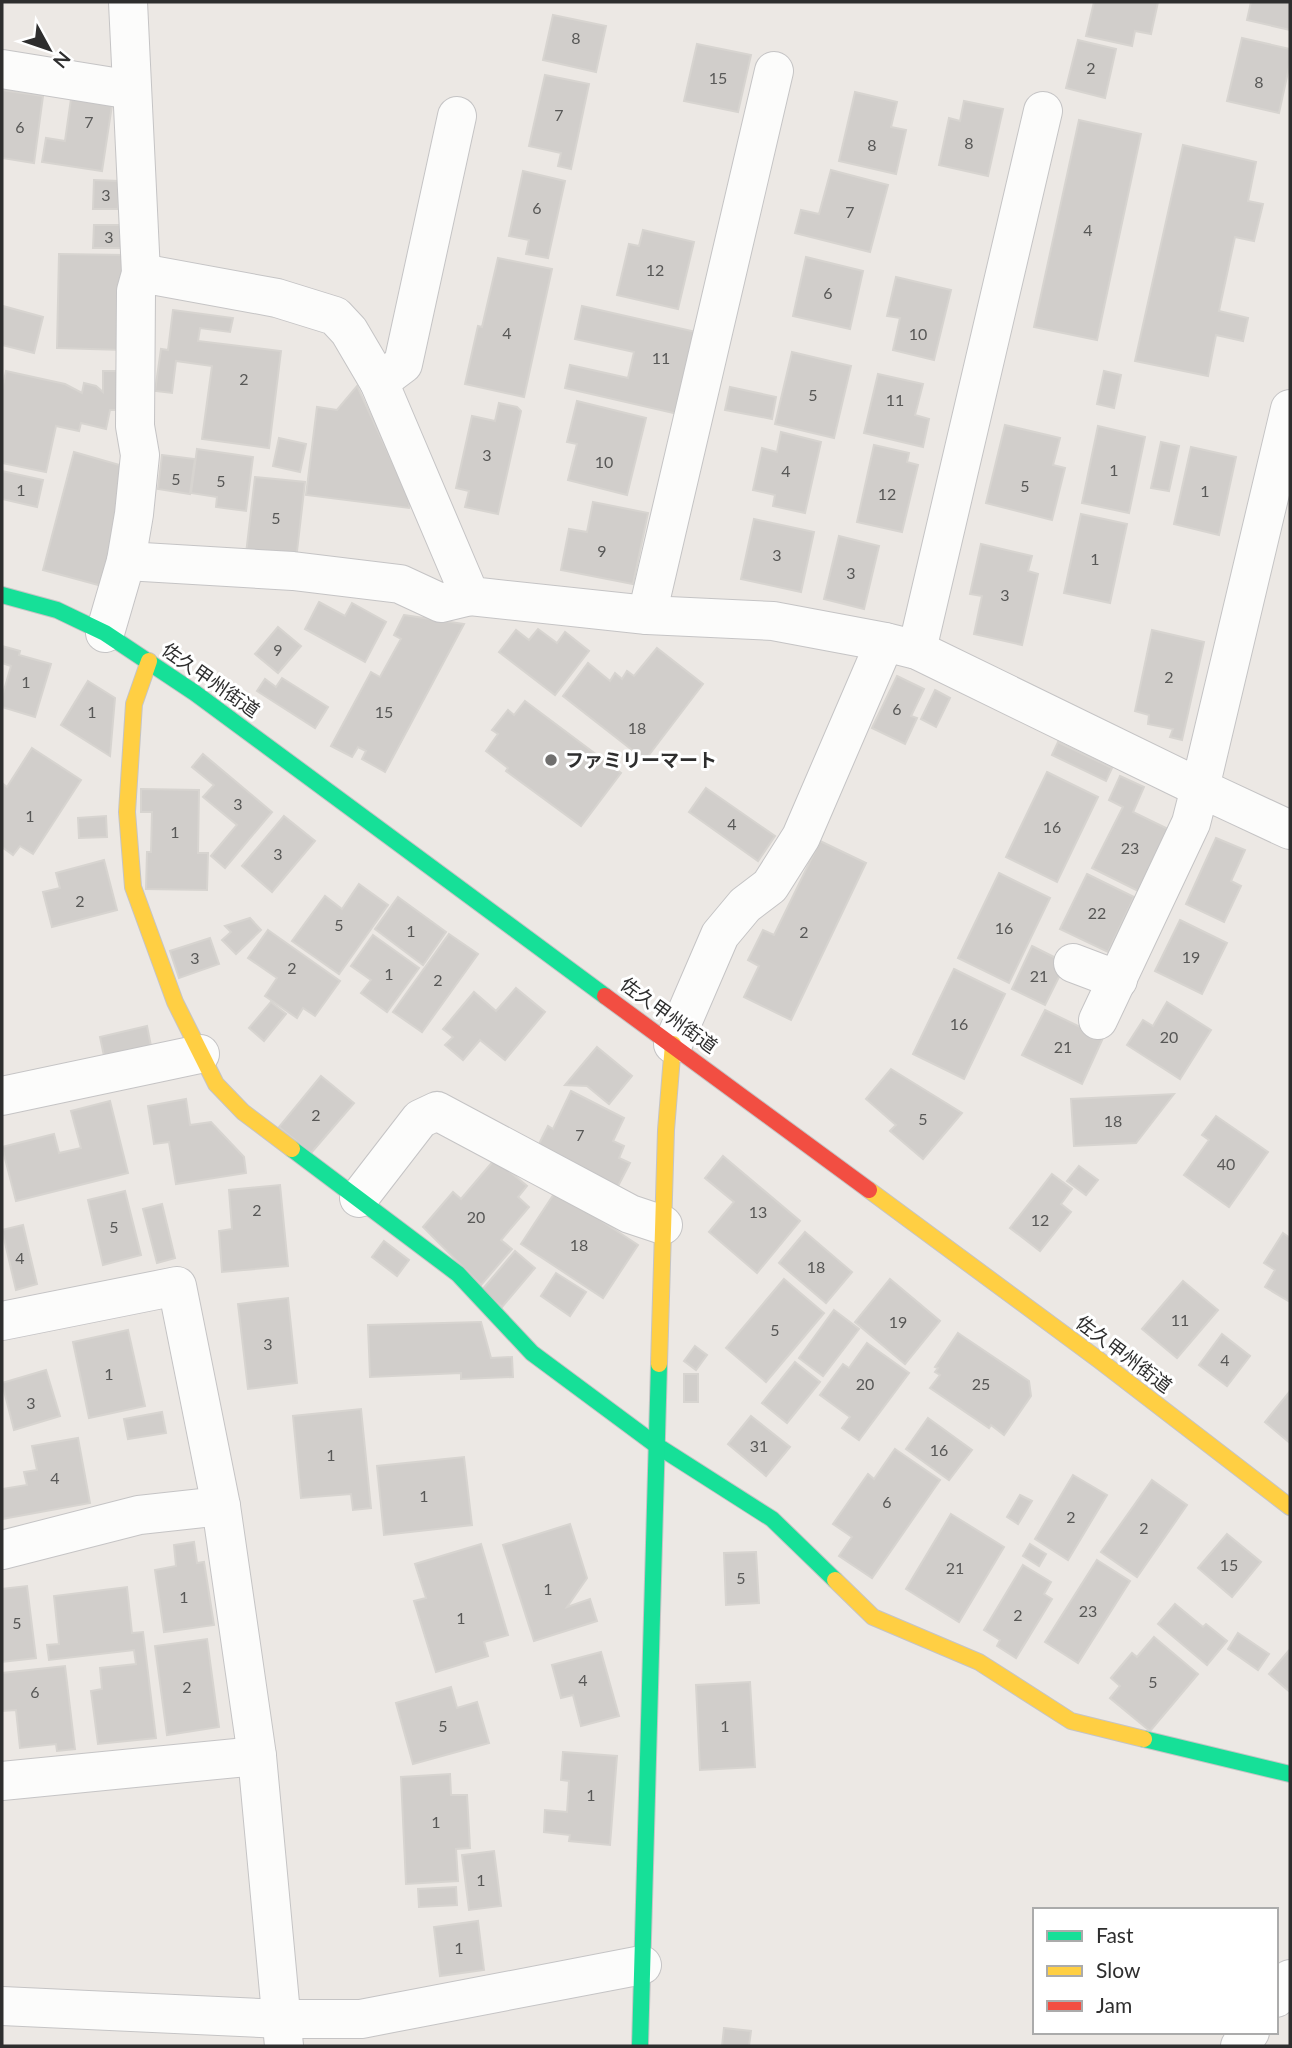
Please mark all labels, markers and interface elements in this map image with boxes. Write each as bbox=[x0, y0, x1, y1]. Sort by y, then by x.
north arrow bbox=[14, 14, 84, 84]
house number: 8 bbox=[571, 28, 581, 47]
text: N bbox=[49, 47, 76, 73]
house number: 2 bbox=[1086, 58, 1096, 77]
house number: 15 bbox=[709, 68, 727, 87]
house number: 8 bbox=[1254, 72, 1264, 91]
house number: 7 bbox=[554, 105, 564, 124]
house number: 7 bbox=[84, 112, 94, 131]
house number: 6 bbox=[15, 117, 25, 136]
house number: 8 bbox=[964, 133, 974, 152]
house number: 8 bbox=[867, 135, 877, 154]
house number: 3 bbox=[101, 185, 111, 204]
house number: 6 bbox=[532, 198, 542, 217]
house number: 7 bbox=[845, 202, 855, 221]
house number: 4 bbox=[1083, 220, 1093, 239]
house number: 3 bbox=[104, 227, 114, 246]
house number: 12 bbox=[646, 260, 664, 279]
house number: 6 bbox=[823, 283, 833, 302]
house number: 4 bbox=[502, 323, 512, 342]
house number: 10 bbox=[909, 324, 927, 343]
house number: 11 bbox=[652, 348, 670, 367]
house number: 2 bbox=[239, 369, 249, 388]
house number: 5 bbox=[808, 385, 818, 404]
house number: 11 bbox=[886, 390, 904, 409]
house number: 3 bbox=[482, 445, 492, 464]
house number: 10 bbox=[595, 452, 613, 471]
house number: 1 bbox=[1109, 460, 1119, 479]
house number: 4 bbox=[781, 461, 791, 480]
house number: 5 bbox=[171, 469, 181, 488]
house number: 5 bbox=[216, 471, 226, 490]
house number: 5 bbox=[1020, 476, 1030, 495]
house number: 1 bbox=[16, 480, 26, 499]
house number: 1 bbox=[1200, 481, 1210, 500]
house number: 12 bbox=[878, 484, 896, 503]
house number: 5 bbox=[271, 508, 281, 527]
house number: 9 bbox=[597, 541, 607, 560]
house number: 3 bbox=[772, 545, 782, 564]
house number: 1 bbox=[1090, 549, 1100, 568]
house number: 3 bbox=[846, 563, 856, 582]
house number: 3 bbox=[1000, 585, 1010, 604]
street label: 佐久甲州街道 bbox=[158, 637, 265, 722]
house number: 9 bbox=[273, 640, 283, 659]
house number: 2 bbox=[1164, 667, 1174, 686]
house number: 1 bbox=[21, 672, 31, 691]
house number: 6 bbox=[892, 699, 902, 718]
house number: 1 bbox=[87, 702, 97, 721]
house number: 15 bbox=[375, 702, 393, 721]
house number: 18 bbox=[628, 718, 646, 737]
place label: ファミリーマート bbox=[565, 748, 717, 771]
marker: ファミリーマート bbox=[543, 752, 559, 768]
house number: 3 bbox=[233, 794, 243, 813]
house number: 1 bbox=[25, 806, 35, 825]
house number: 4 bbox=[727, 814, 737, 833]
house number: 16 bbox=[1043, 817, 1061, 836]
house number: 1 bbox=[170, 822, 180, 841]
house number: 23 bbox=[1121, 838, 1139, 857]
house number: 3 bbox=[273, 844, 283, 863]
house number: 2 bbox=[75, 891, 85, 910]
house number: 22 bbox=[1088, 903, 1106, 922]
house number: 5 bbox=[334, 915, 344, 934]
house number: 16 bbox=[995, 918, 1013, 937]
house number: 1 bbox=[406, 921, 416, 940]
house number: 2 bbox=[799, 922, 809, 941]
house number: 19 bbox=[1182, 947, 1200, 966]
house number: 3 bbox=[190, 948, 200, 967]
house number: 2 bbox=[287, 958, 297, 977]
house number: 1 bbox=[384, 964, 394, 983]
house number: 21 bbox=[1030, 966, 1048, 985]
house number: 2 bbox=[433, 970, 443, 989]
street label: 佐久甲州街道 bbox=[616, 972, 722, 1057]
house number: 16 bbox=[950, 1014, 968, 1033]
house number: 20 bbox=[1160, 1027, 1178, 1046]
house number: 21 bbox=[1054, 1037, 1072, 1056]
house number: 2 bbox=[311, 1105, 321, 1124]
house number: 5 bbox=[918, 1109, 928, 1128]
house number: 18 bbox=[1104, 1111, 1122, 1130]
house number: 7 bbox=[575, 1125, 585, 1144]
house number: 40 bbox=[1217, 1154, 1235, 1173]
house number: 2 bbox=[252, 1200, 262, 1219]
house number: 13 bbox=[749, 1202, 767, 1221]
house number: 20 bbox=[467, 1207, 485, 1226]
house number: 12 bbox=[1031, 1210, 1049, 1229]
house number: 5 bbox=[109, 1217, 119, 1236]
house number: 18 bbox=[570, 1235, 588, 1254]
house number: 4 bbox=[15, 1248, 25, 1267]
house number: 18 bbox=[807, 1257, 825, 1276]
street label: 佐久甲州街道 bbox=[1072, 1310, 1177, 1397]
house number: 11 bbox=[1171, 1310, 1189, 1329]
house number: 19 bbox=[889, 1312, 907, 1331]
house number: 5 bbox=[770, 1320, 780, 1339]
house number: 3 bbox=[263, 1334, 273, 1353]
house number: 4 bbox=[1220, 1350, 1230, 1369]
house number: 1 bbox=[104, 1364, 114, 1383]
house number: 20 bbox=[856, 1374, 874, 1393]
house number: 25 bbox=[972, 1374, 990, 1393]
house number: 3 bbox=[26, 1393, 36, 1412]
house number: 31 bbox=[750, 1436, 768, 1455]
house number: 16 bbox=[930, 1440, 948, 1459]
house number: 1 bbox=[326, 1445, 336, 1464]
house number: 4 bbox=[50, 1468, 60, 1487]
house number: 1 bbox=[419, 1486, 429, 1505]
house number: 6 bbox=[882, 1492, 892, 1511]
house number: 2 bbox=[1066, 1507, 1076, 1526]
house number: 2 bbox=[1139, 1518, 1149, 1537]
house number: 15 bbox=[1220, 1555, 1238, 1574]
house number: 21 bbox=[946, 1558, 964, 1577]
house number: 5 bbox=[736, 1568, 746, 1587]
house number: 1 bbox=[543, 1579, 553, 1598]
house number: 1 bbox=[179, 1587, 189, 1606]
house number: 23 bbox=[1079, 1601, 1097, 1620]
house number: 2 bbox=[1013, 1605, 1023, 1624]
house number: 1 bbox=[456, 1608, 466, 1627]
house number: 5 bbox=[12, 1613, 22, 1632]
house number: 4 bbox=[578, 1670, 588, 1689]
house number: 5 bbox=[1148, 1672, 1158, 1691]
house number: 2 bbox=[182, 1677, 192, 1696]
house number: 6 bbox=[30, 1682, 40, 1701]
house number: 5 bbox=[438, 1716, 448, 1735]
house number: 1 bbox=[720, 1716, 730, 1735]
house number: 1 bbox=[586, 1785, 596, 1804]
house number: 1 bbox=[431, 1812, 441, 1831]
house number: 1 bbox=[476, 1870, 486, 1889]
legend bbox=[1033, 1908, 1278, 2034]
text: Fast bbox=[1096, 1922, 1134, 1947]
house number: 1 bbox=[454, 1938, 464, 1957]
text: Slow bbox=[1096, 1957, 1141, 1982]
text: Jam bbox=[1096, 1992, 1132, 2017]

